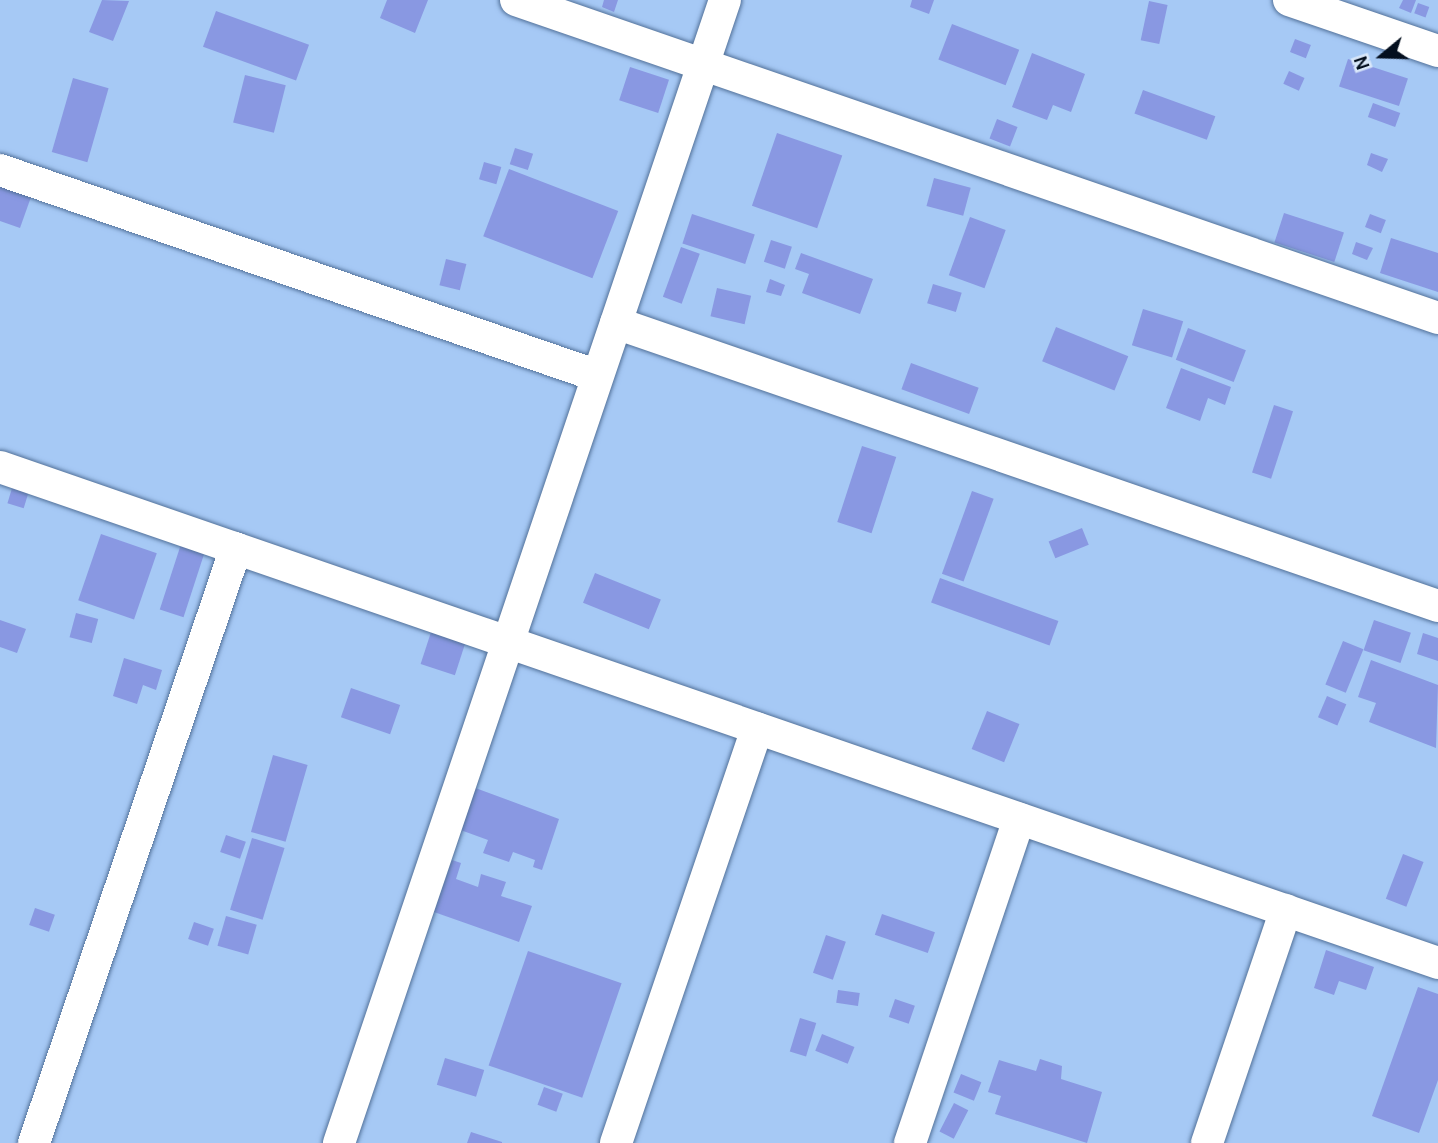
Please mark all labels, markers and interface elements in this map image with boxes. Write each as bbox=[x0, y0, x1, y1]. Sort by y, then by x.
north arrow bbox=[1347, 21, 1417, 91]
text: N bbox=[1350, 53, 1375, 73]

